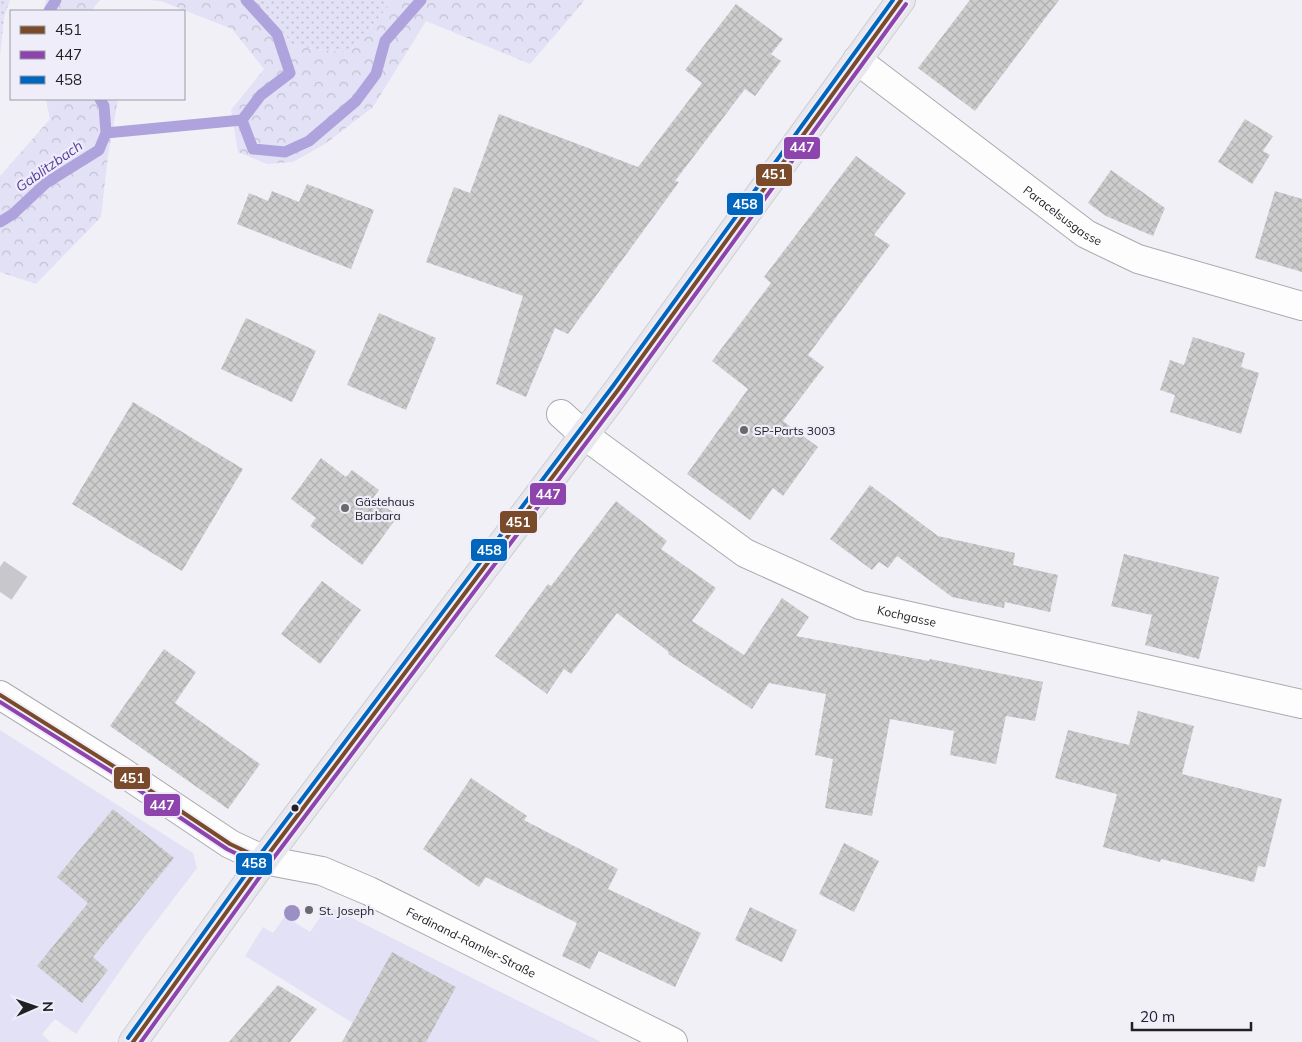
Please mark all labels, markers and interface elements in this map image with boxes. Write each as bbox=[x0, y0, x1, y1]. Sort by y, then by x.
legend bbox=[10, 10, 185, 100]
text: 451 bbox=[55, 20, 82, 39]
text: 447 bbox=[55, 45, 82, 64]
text: 458 bbox=[55, 70, 82, 89]
water label: Gablitzbach bbox=[12, 136, 86, 196]
line badge: 447 bbox=[783, 136, 821, 160]
text: 447 bbox=[789, 138, 815, 156]
line badge: 451 bbox=[755, 163, 793, 187]
text: 451 bbox=[761, 165, 787, 183]
street label: Paracelsusgasse bbox=[1021, 182, 1105, 248]
line badge: 458 bbox=[726, 192, 764, 216]
text: 458 bbox=[732, 195, 758, 213]
place label: SP-Parts 3003 bbox=[754, 423, 836, 438]
marker: SP-Parts 3003 bbox=[738, 424, 750, 436]
line badge: 447 bbox=[529, 482, 567, 506]
text: 447 bbox=[535, 485, 561, 503]
place label: Gästehaus Barbara bbox=[355, 494, 415, 523]
marker: Gästehaus Barbara bbox=[339, 502, 351, 514]
line badge: 451 bbox=[499, 510, 538, 534]
text: 451 bbox=[505, 513, 531, 531]
line badge: 458 bbox=[470, 538, 508, 562]
text: 458 bbox=[476, 541, 502, 559]
street label: Kochgasse bbox=[876, 602, 938, 629]
line badge: 451 bbox=[113, 766, 151, 790]
text: 451 bbox=[119, 769, 145, 787]
line badge: 447 bbox=[143, 793, 181, 817]
text: 447 bbox=[149, 796, 175, 814]
unlabelled marker bbox=[290, 803, 300, 813]
line badge: 458 bbox=[235, 852, 273, 876]
text: 458 bbox=[241, 854, 267, 872]
place label: St. Joseph bbox=[319, 903, 374, 918]
street label: Ferdinand-Ramler-Straße bbox=[404, 903, 539, 980]
marker: St. Joseph bbox=[303, 904, 315, 916]
north arrow bbox=[10, 982, 60, 1032]
scale bar bbox=[1132, 1000, 1251, 1032]
text: N bbox=[39, 1001, 57, 1012]
text: 20 m bbox=[1140, 1007, 1175, 1026]

